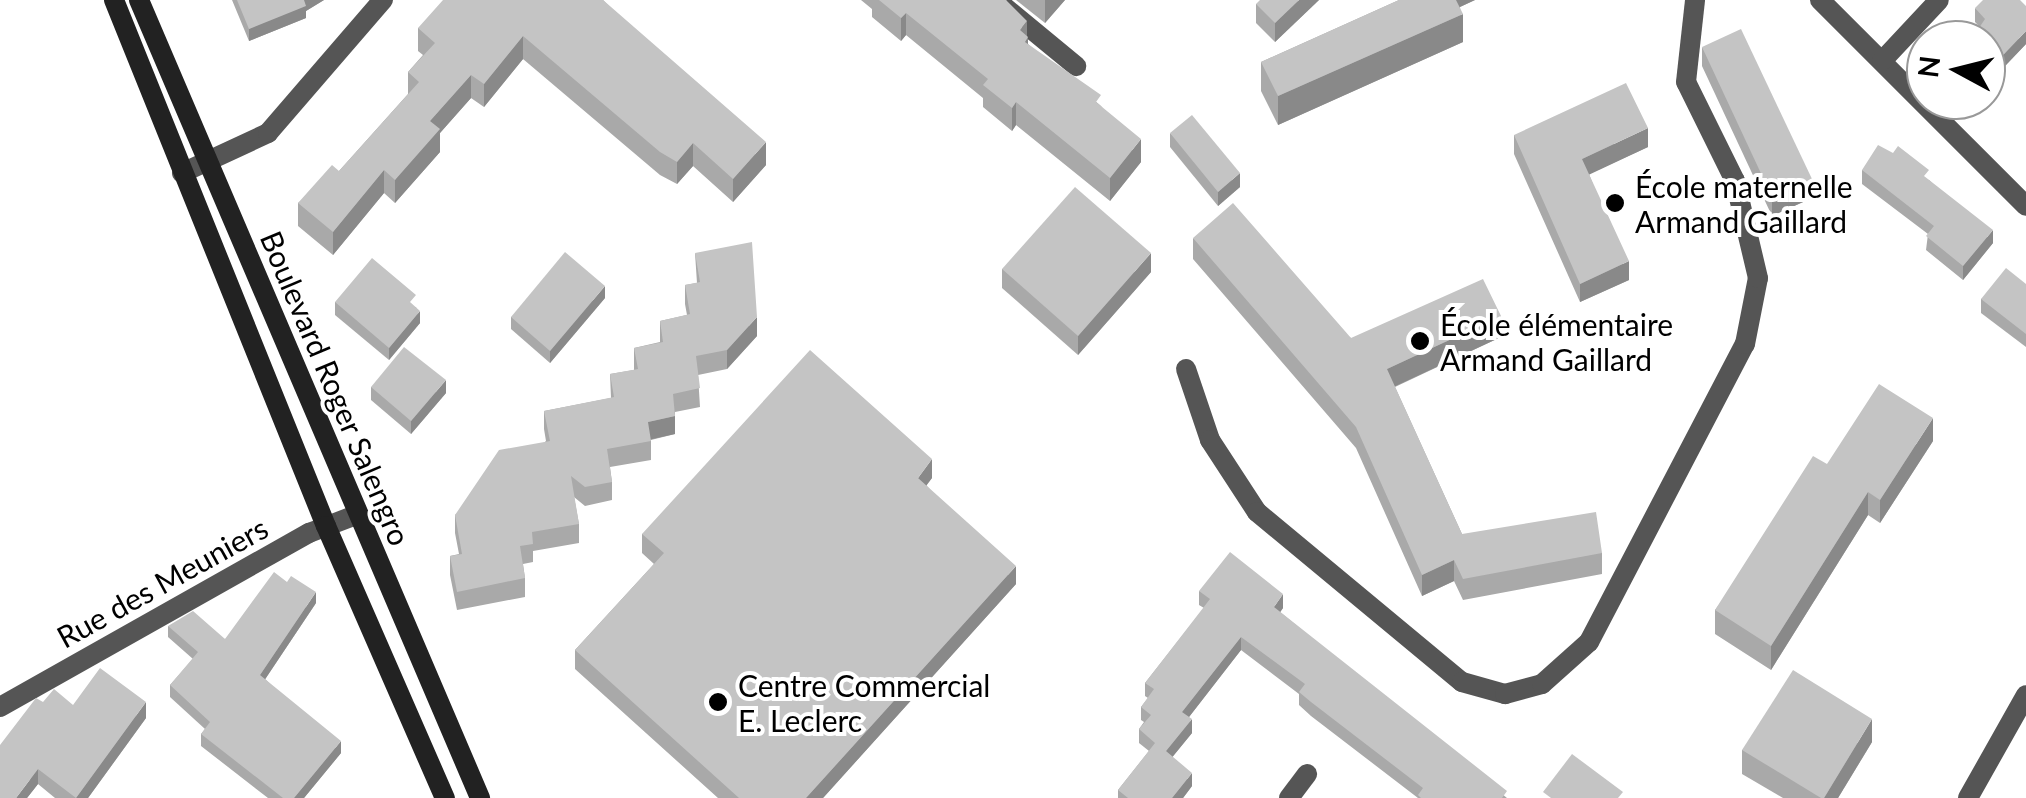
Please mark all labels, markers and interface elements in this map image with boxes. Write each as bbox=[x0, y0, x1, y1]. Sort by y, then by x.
north arrow bbox=[1906, 20, 2006, 120]
text: N bbox=[1910, 54, 1946, 79]
place label: École maternelle Armand Gaillard bbox=[1635, 168, 1853, 238]
marker: École maternelle Armand Gaillard bbox=[1604, 192, 1626, 214]
street label: Boulevard Roger Salengro bbox=[253, 225, 419, 551]
place label: École élémentaire Armand Gaillard bbox=[1440, 306, 1673, 376]
marker: École élémentaire Armand Gaillard bbox=[1409, 330, 1431, 352]
street label: Rue des Meuniers bbox=[50, 509, 274, 655]
place label: Centre Commercial E. Leclerc bbox=[738, 667, 990, 738]
marker: Centre Commercial E. Leclerc bbox=[707, 691, 729, 713]

